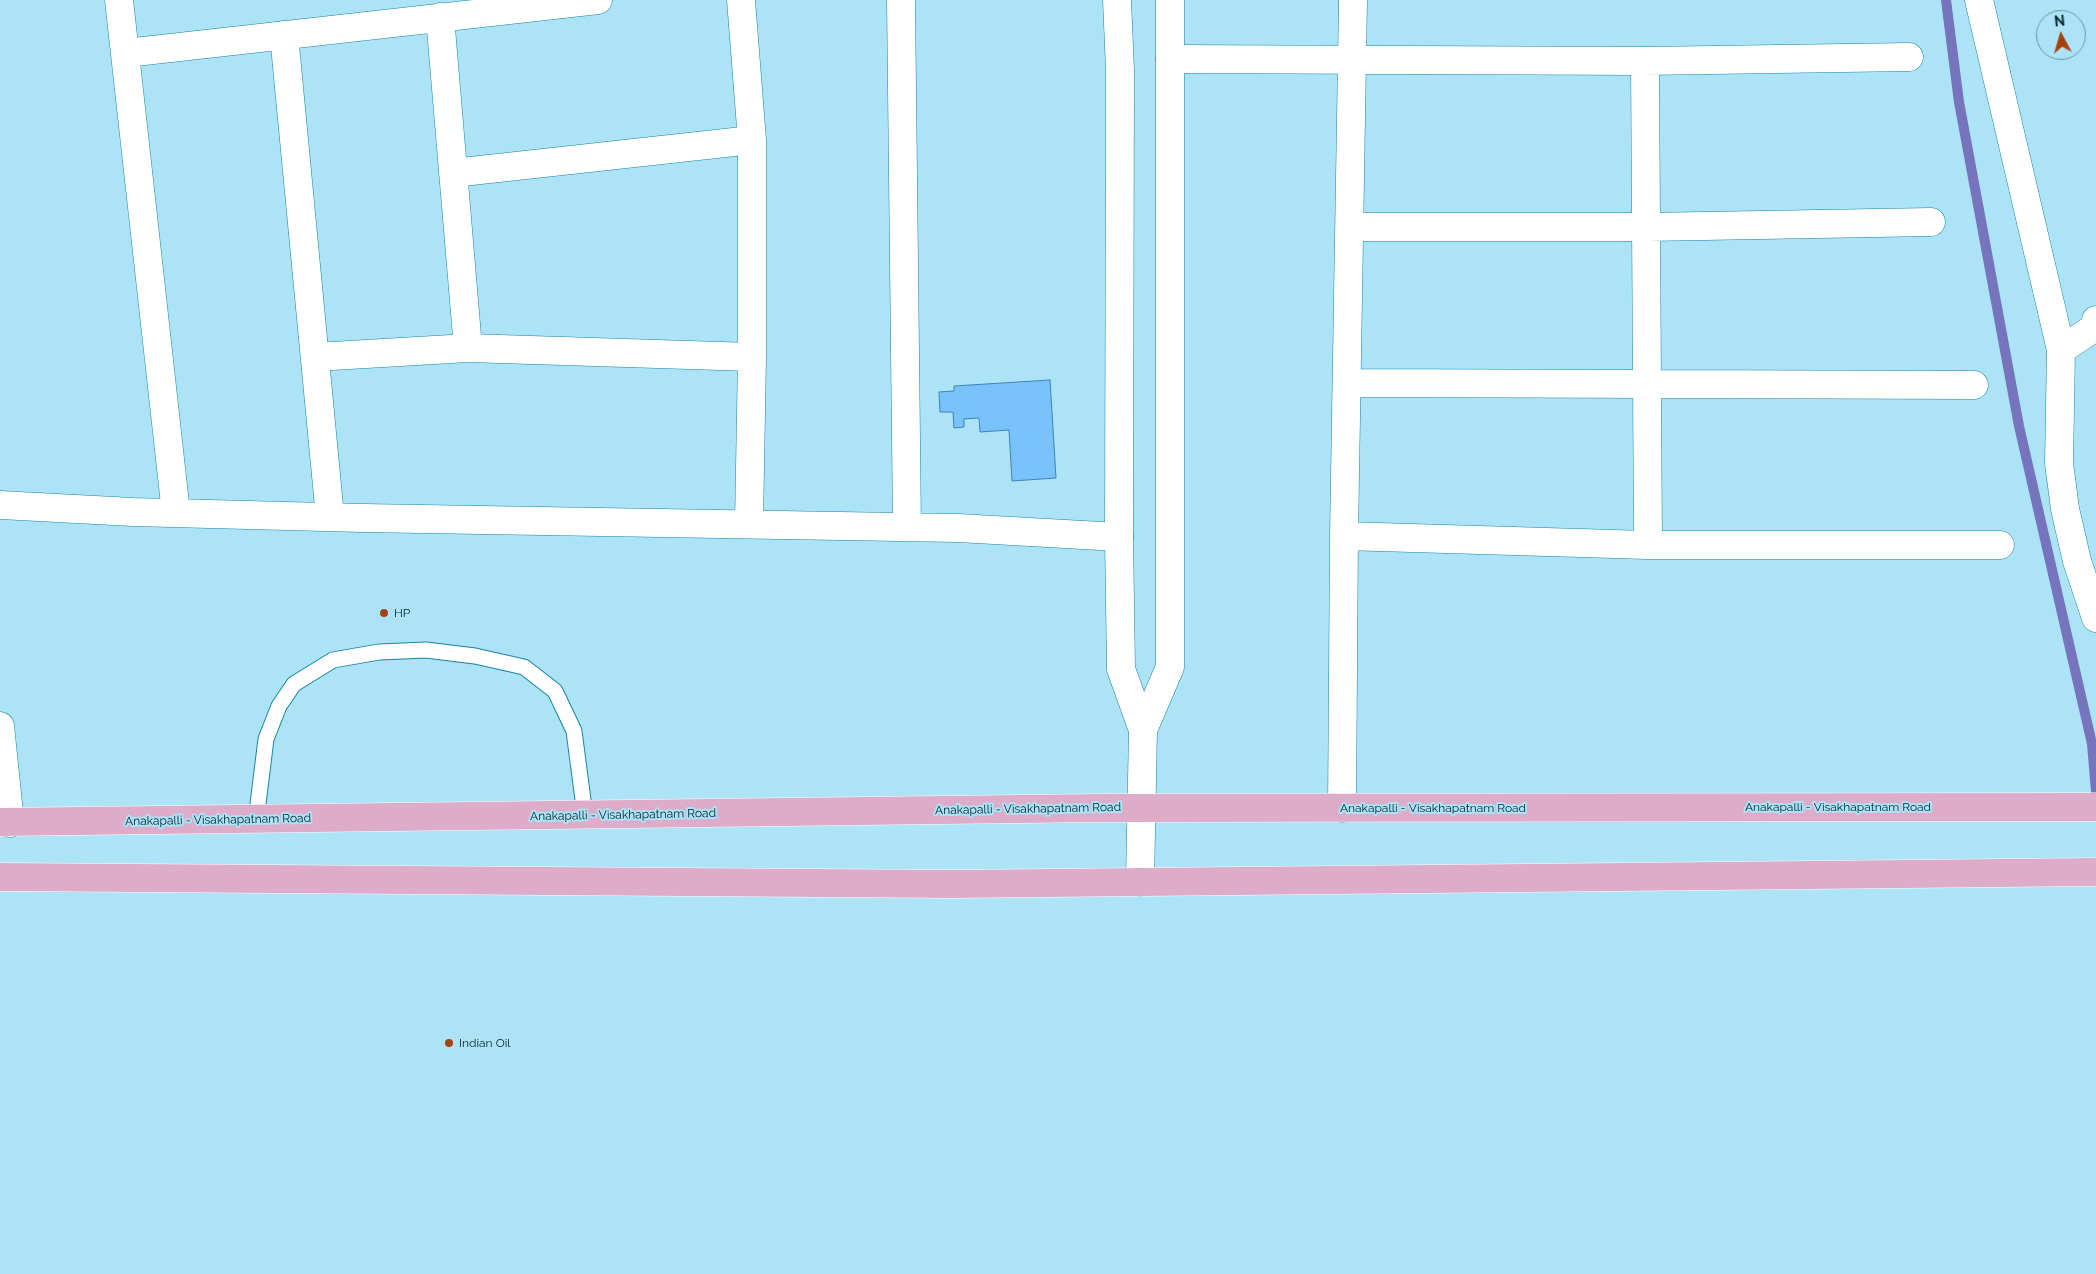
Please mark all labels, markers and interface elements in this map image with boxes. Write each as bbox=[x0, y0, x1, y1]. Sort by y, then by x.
north arrow bbox=[2036, 10, 2086, 60]
text: N bbox=[2053, 13, 2066, 30]
place label: HP bbox=[394, 606, 410, 620]
marker: HP bbox=[378, 607, 390, 619]
street label: Anakapalli - Visakhapatnam Road bbox=[935, 800, 1121, 818]
street label: Anakapalli - Visakhapatnam Road bbox=[1745, 800, 1931, 814]
street label: Anakapalli - Visakhapatnam Road bbox=[1340, 801, 1526, 815]
street label: Anakapalli - Visakhapatnam Road bbox=[530, 806, 716, 824]
street label: Anakapalli - Visakhapatnam Road bbox=[125, 811, 311, 829]
place label: Indian Oil bbox=[459, 1036, 511, 1050]
marker: Indian Oil bbox=[443, 1037, 455, 1049]

